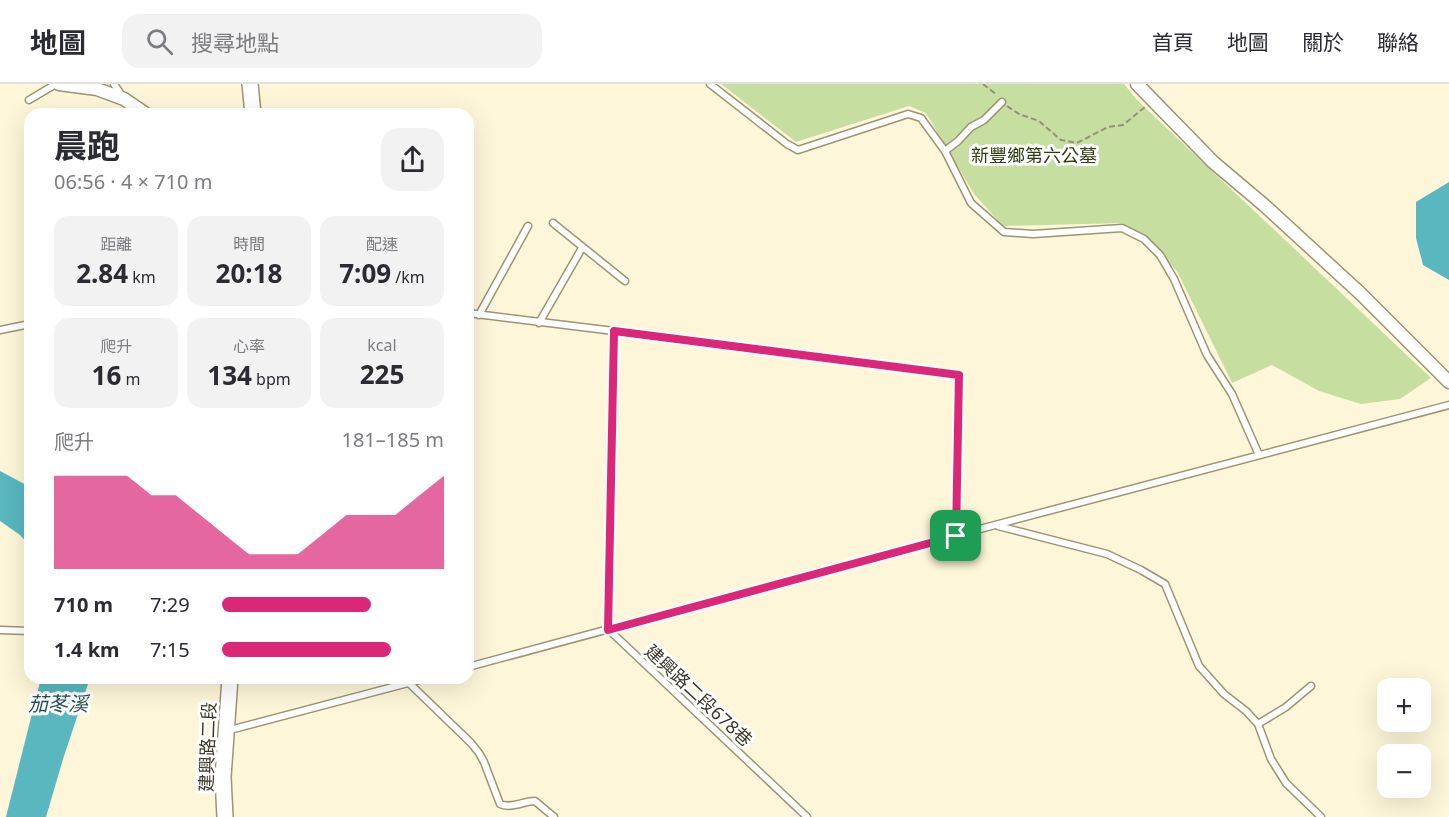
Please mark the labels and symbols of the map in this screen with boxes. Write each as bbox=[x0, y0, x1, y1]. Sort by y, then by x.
park label: 新豐鄉第六公墓 bbox=[971, 143, 1097, 167]
pin bbox=[930, 510, 981, 561]
street label: 建興路二段678巷 bbox=[640, 639, 758, 751]
water label: 茄苳溪 bbox=[28, 690, 91, 717]
street label: 建興路二段 bbox=[193, 702, 221, 792]

